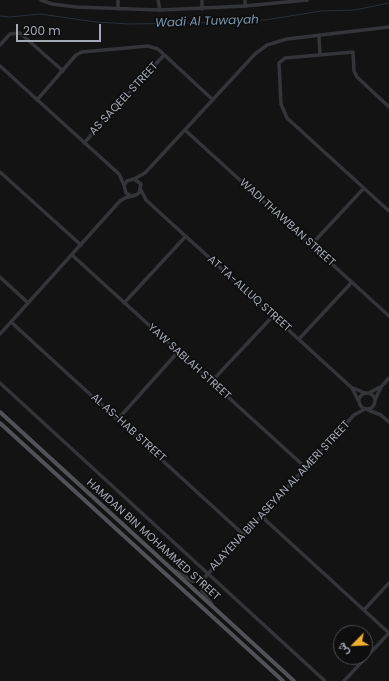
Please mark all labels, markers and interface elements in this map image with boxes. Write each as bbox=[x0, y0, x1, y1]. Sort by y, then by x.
water label: Wadi Al Tuwayah bbox=[155, 13, 259, 31]
scale bar bbox=[18, 16, 103, 42]
text: 200 m bbox=[23, 22, 61, 39]
street label: AS SAQEEL STREET bbox=[87, 60, 161, 138]
street label: WADI THAWBAN STREET bbox=[236, 176, 338, 270]
street label: AT TA-ALLUQ STREET bbox=[204, 253, 294, 335]
street label: YAW SABLAH STREET bbox=[145, 321, 233, 403]
street label: AL AS-HAB STREET bbox=[88, 391, 168, 465]
street label: ALAYENA BIN ASEYAN AL AMERI STREET bbox=[207, 418, 353, 574]
street label: HAMDAN BIN MOHAMMED STREET bbox=[83, 476, 223, 604]
north arrow bbox=[333, 625, 373, 665]
text: ش bbox=[333, 640, 353, 659]

